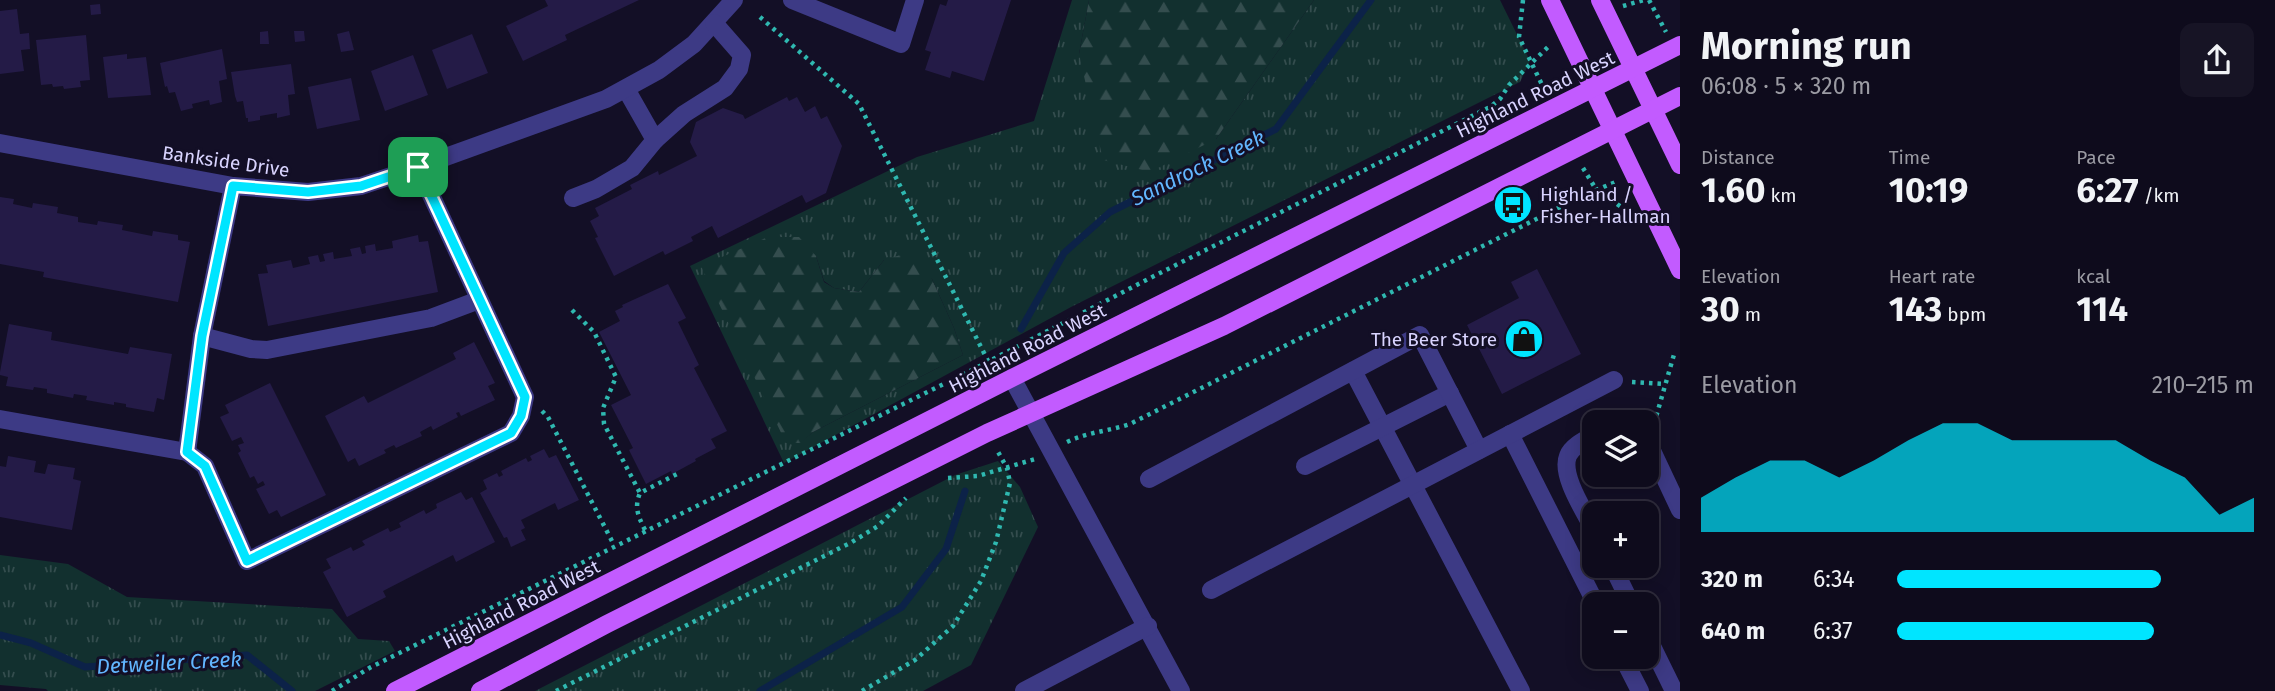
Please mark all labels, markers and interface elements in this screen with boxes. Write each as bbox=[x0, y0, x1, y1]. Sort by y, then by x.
text: Morning run bbox=[1701, 23, 1912, 69]
button: share bbox=[2180, 23, 2254, 97]
street label: Highland Road West bbox=[1452, 46, 1618, 143]
text: 06:08 · 5 × 320 m bbox=[1701, 72, 1871, 100]
water label: Sandrock Creek bbox=[1126, 124, 1269, 212]
pin bbox=[388, 137, 448, 197]
street label: Bankside Drive bbox=[161, 141, 291, 182]
text: Distance bbox=[1701, 146, 1775, 169]
text: Time bbox=[1889, 146, 1930, 169]
text: Pace bbox=[2076, 146, 2116, 169]
icon: arrive bbox=[399, 148, 437, 186]
text: 1.60 bbox=[1701, 169, 1766, 211]
text: 10:19 bbox=[1889, 169, 1968, 211]
text: 6:27 bbox=[2076, 169, 2139, 211]
place label: Highland / Fisher-Hallman bbox=[1540, 183, 1671, 228]
bus stop icon: Highland / Fisher-Hallman bbox=[1492, 184, 1534, 226]
text: km bbox=[1766, 184, 1797, 207]
text: /km bbox=[2139, 184, 2180, 207]
text: Elevation bbox=[1701, 265, 1781, 288]
text: Heart rate bbox=[1889, 265, 1975, 288]
text: kcal bbox=[2076, 265, 2111, 288]
text: 30 bbox=[1701, 288, 1740, 330]
text: 143 bbox=[1889, 288, 1942, 330]
text: 114 bbox=[2076, 288, 2128, 330]
street label: Highland Road West bbox=[945, 299, 1110, 398]
text: m bbox=[1740, 303, 1761, 326]
text: bpm bbox=[1942, 303, 1986, 326]
shop icon: The Beer Store bbox=[1503, 318, 1545, 360]
place label: The Beer Store bbox=[1371, 328, 1497, 351]
text: Elevation bbox=[1701, 371, 1797, 399]
text: 210–215 m bbox=[2152, 371, 2254, 399]
map controls bbox=[1582, 410, 1659, 669]
button: layers bbox=[1582, 410, 1659, 487]
button: + bbox=[1582, 501, 1659, 578]
street label: Highland Road West bbox=[439, 555, 604, 654]
text: 320 m bbox=[1701, 565, 1763, 593]
text: 6:34 bbox=[1813, 565, 1855, 593]
button: − bbox=[1582, 592, 1659, 669]
text: 640 m bbox=[1701, 617, 1765, 645]
text: 6:37 bbox=[1813, 617, 1853, 645]
water label: Detweiler Creek bbox=[96, 646, 242, 680]

